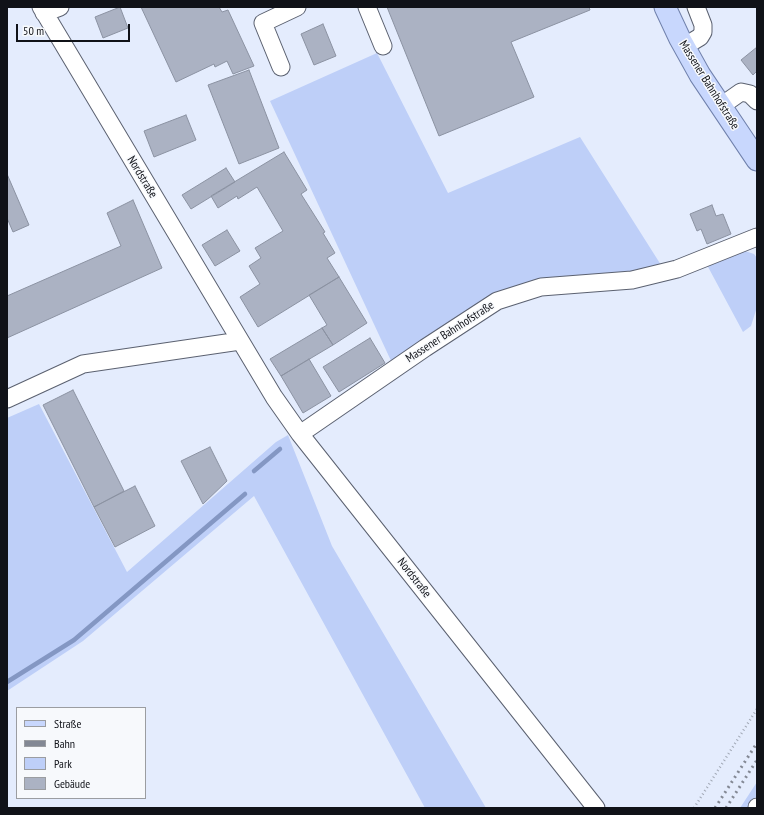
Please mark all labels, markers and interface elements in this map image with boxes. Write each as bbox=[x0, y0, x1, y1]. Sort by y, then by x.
scale bar bbox=[18, 16, 132, 42]
text: 50 m bbox=[23, 23, 44, 38]
street label: Massener Bahnhofstraße bbox=[676, 38, 742, 132]
street label: Nordstraße bbox=[124, 153, 160, 201]
street label: Massener Bahnhofstraße bbox=[403, 298, 497, 366]
street label: Nordstraße bbox=[394, 555, 434, 601]
legend bbox=[16, 707, 146, 799]
text: Straße bbox=[54, 716, 81, 731]
text: Bahn bbox=[54, 736, 75, 751]
text: Park bbox=[54, 756, 72, 771]
text: Gebäude bbox=[54, 776, 90, 791]

